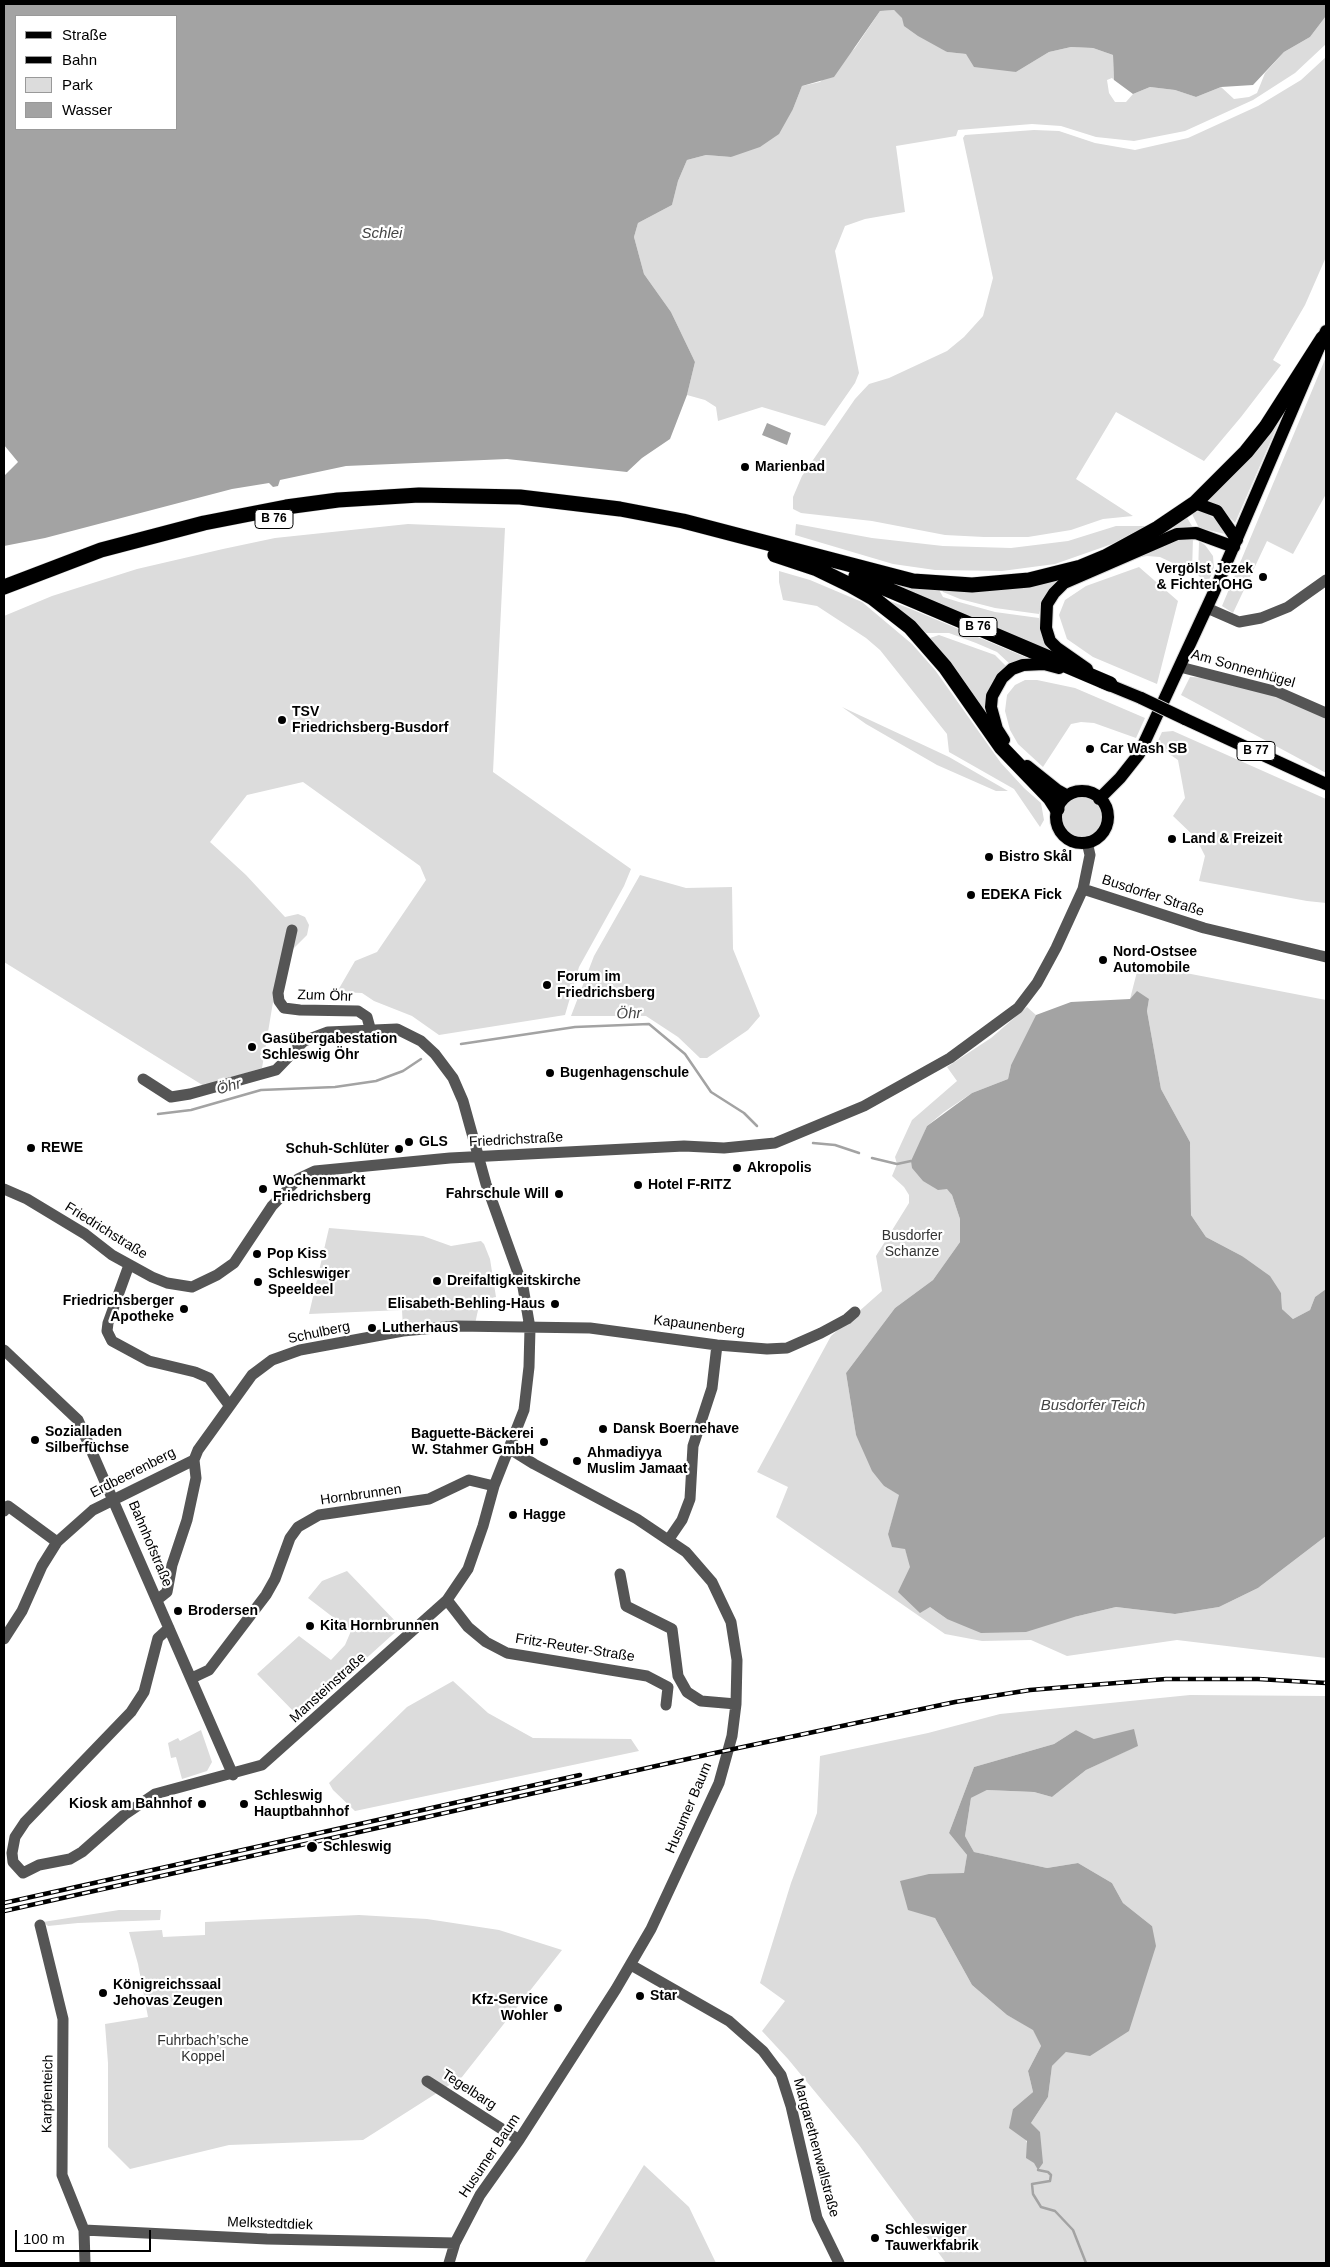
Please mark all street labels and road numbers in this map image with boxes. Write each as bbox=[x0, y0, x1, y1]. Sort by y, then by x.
road number: B 76 bbox=[255, 509, 293, 528]
road number: B 76 bbox=[959, 618, 997, 636]
street label: Am Sonnenhügel bbox=[1189, 646, 1297, 692]
road number: B 77 bbox=[1237, 741, 1275, 760]
street label: Busdorfer Straße bbox=[1100, 872, 1206, 920]
street label: Zum Öhr bbox=[297, 987, 353, 1005]
street label: Friedrichstraße bbox=[469, 1129, 563, 1151]
street label: Friedrichstraße bbox=[62, 1199, 150, 1263]
street label: Kapaunenberg bbox=[652, 1312, 746, 1340]
street label: Schulberg bbox=[286, 1318, 352, 1348]
street label: Erdbeerenberg bbox=[88, 1444, 178, 1502]
street label: Hornbrunnen bbox=[319, 1481, 403, 1509]
street label: Bahnhofstraße bbox=[124, 1498, 176, 1590]
street label: Fritz-Reuter-Straße bbox=[514, 1630, 636, 1666]
street label: Mansteinstraße bbox=[287, 1649, 369, 1727]
street label: Husumer Baum bbox=[662, 1760, 716, 1856]
street label: Karpfenteich bbox=[39, 2055, 57, 2133]
street label: Tegelbarg bbox=[439, 2066, 499, 2114]
street label: Margarethenwallstraße bbox=[789, 2077, 843, 2219]
street label: Husumer Baum bbox=[456, 2111, 524, 2201]
street label: Melkstedtdiek bbox=[227, 2214, 313, 2234]

